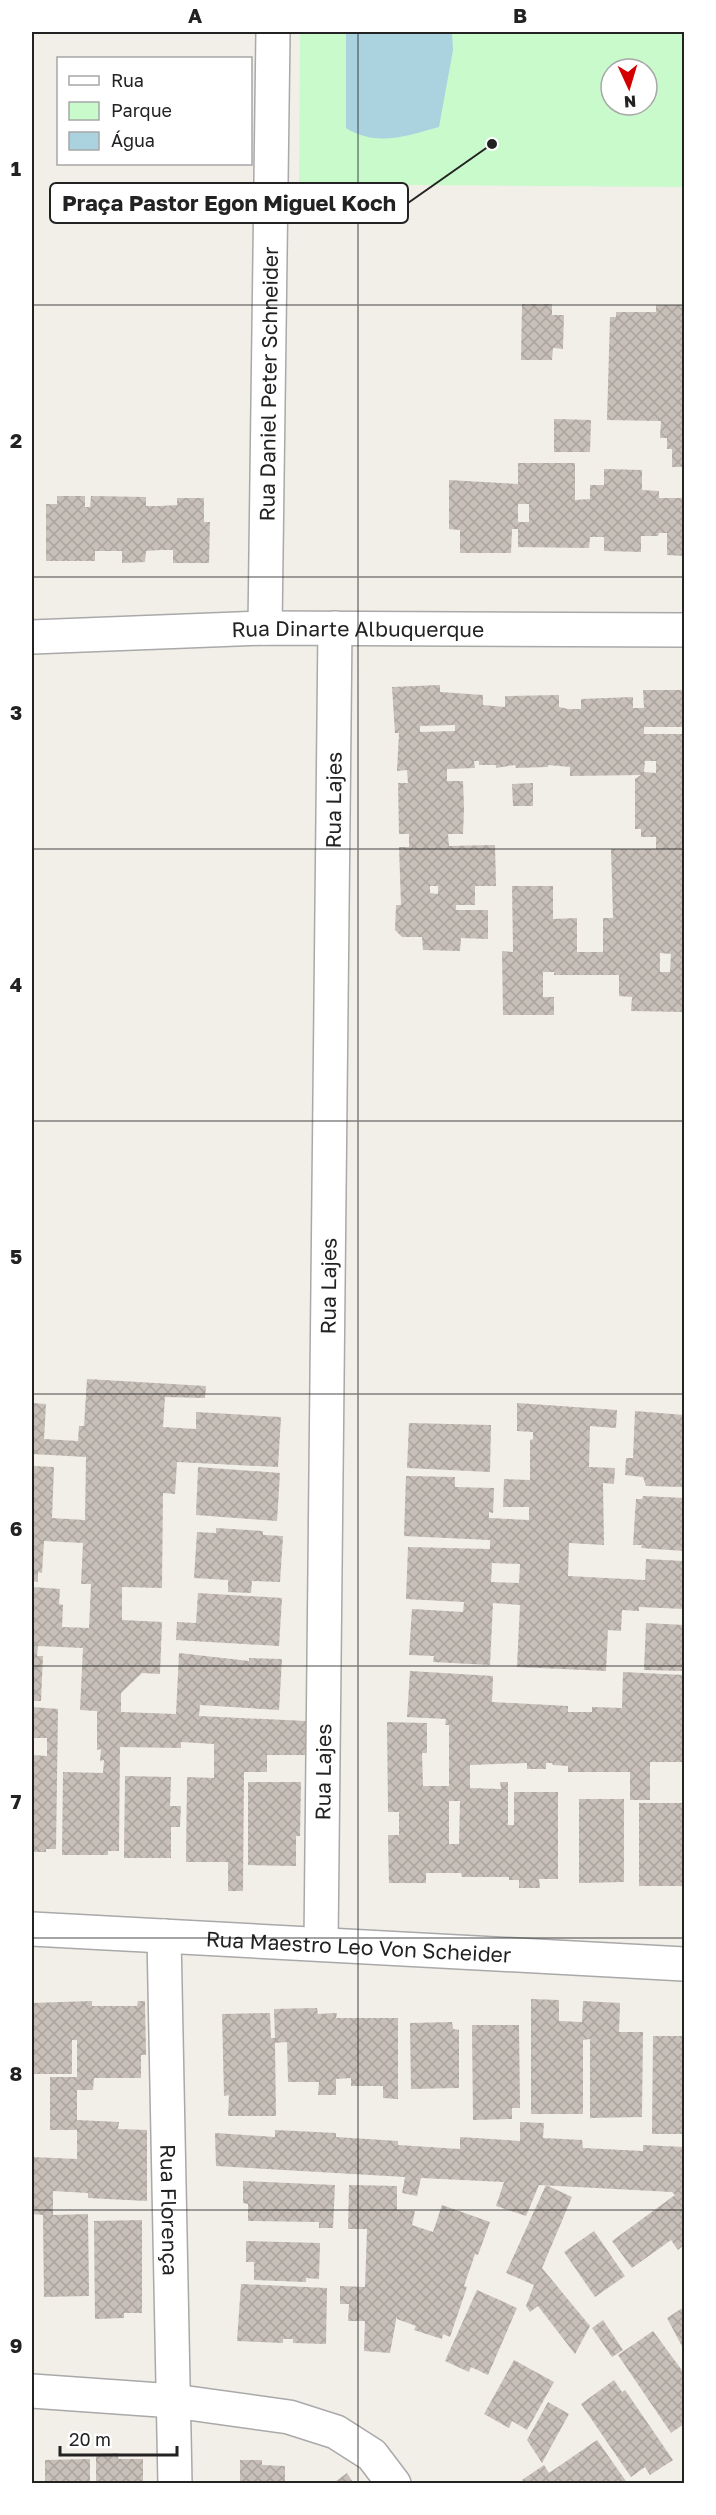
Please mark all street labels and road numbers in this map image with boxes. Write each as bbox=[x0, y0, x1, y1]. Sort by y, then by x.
street label: Rua Daniel Peter Schneider bbox=[253, 247, 283, 522]
street label: Rua Dinarte Albuquerque bbox=[231, 615, 484, 642]
street label: Rua Lajes bbox=[320, 752, 347, 849]
street label: Rua Lajes bbox=[314, 1238, 342, 1335]
street label: Rua Lajes bbox=[309, 1723, 336, 1821]
street label: Rua Maestro Leo Von Scheider bbox=[205, 1925, 512, 1968]
street label: Rua Florença bbox=[155, 2144, 184, 2276]

